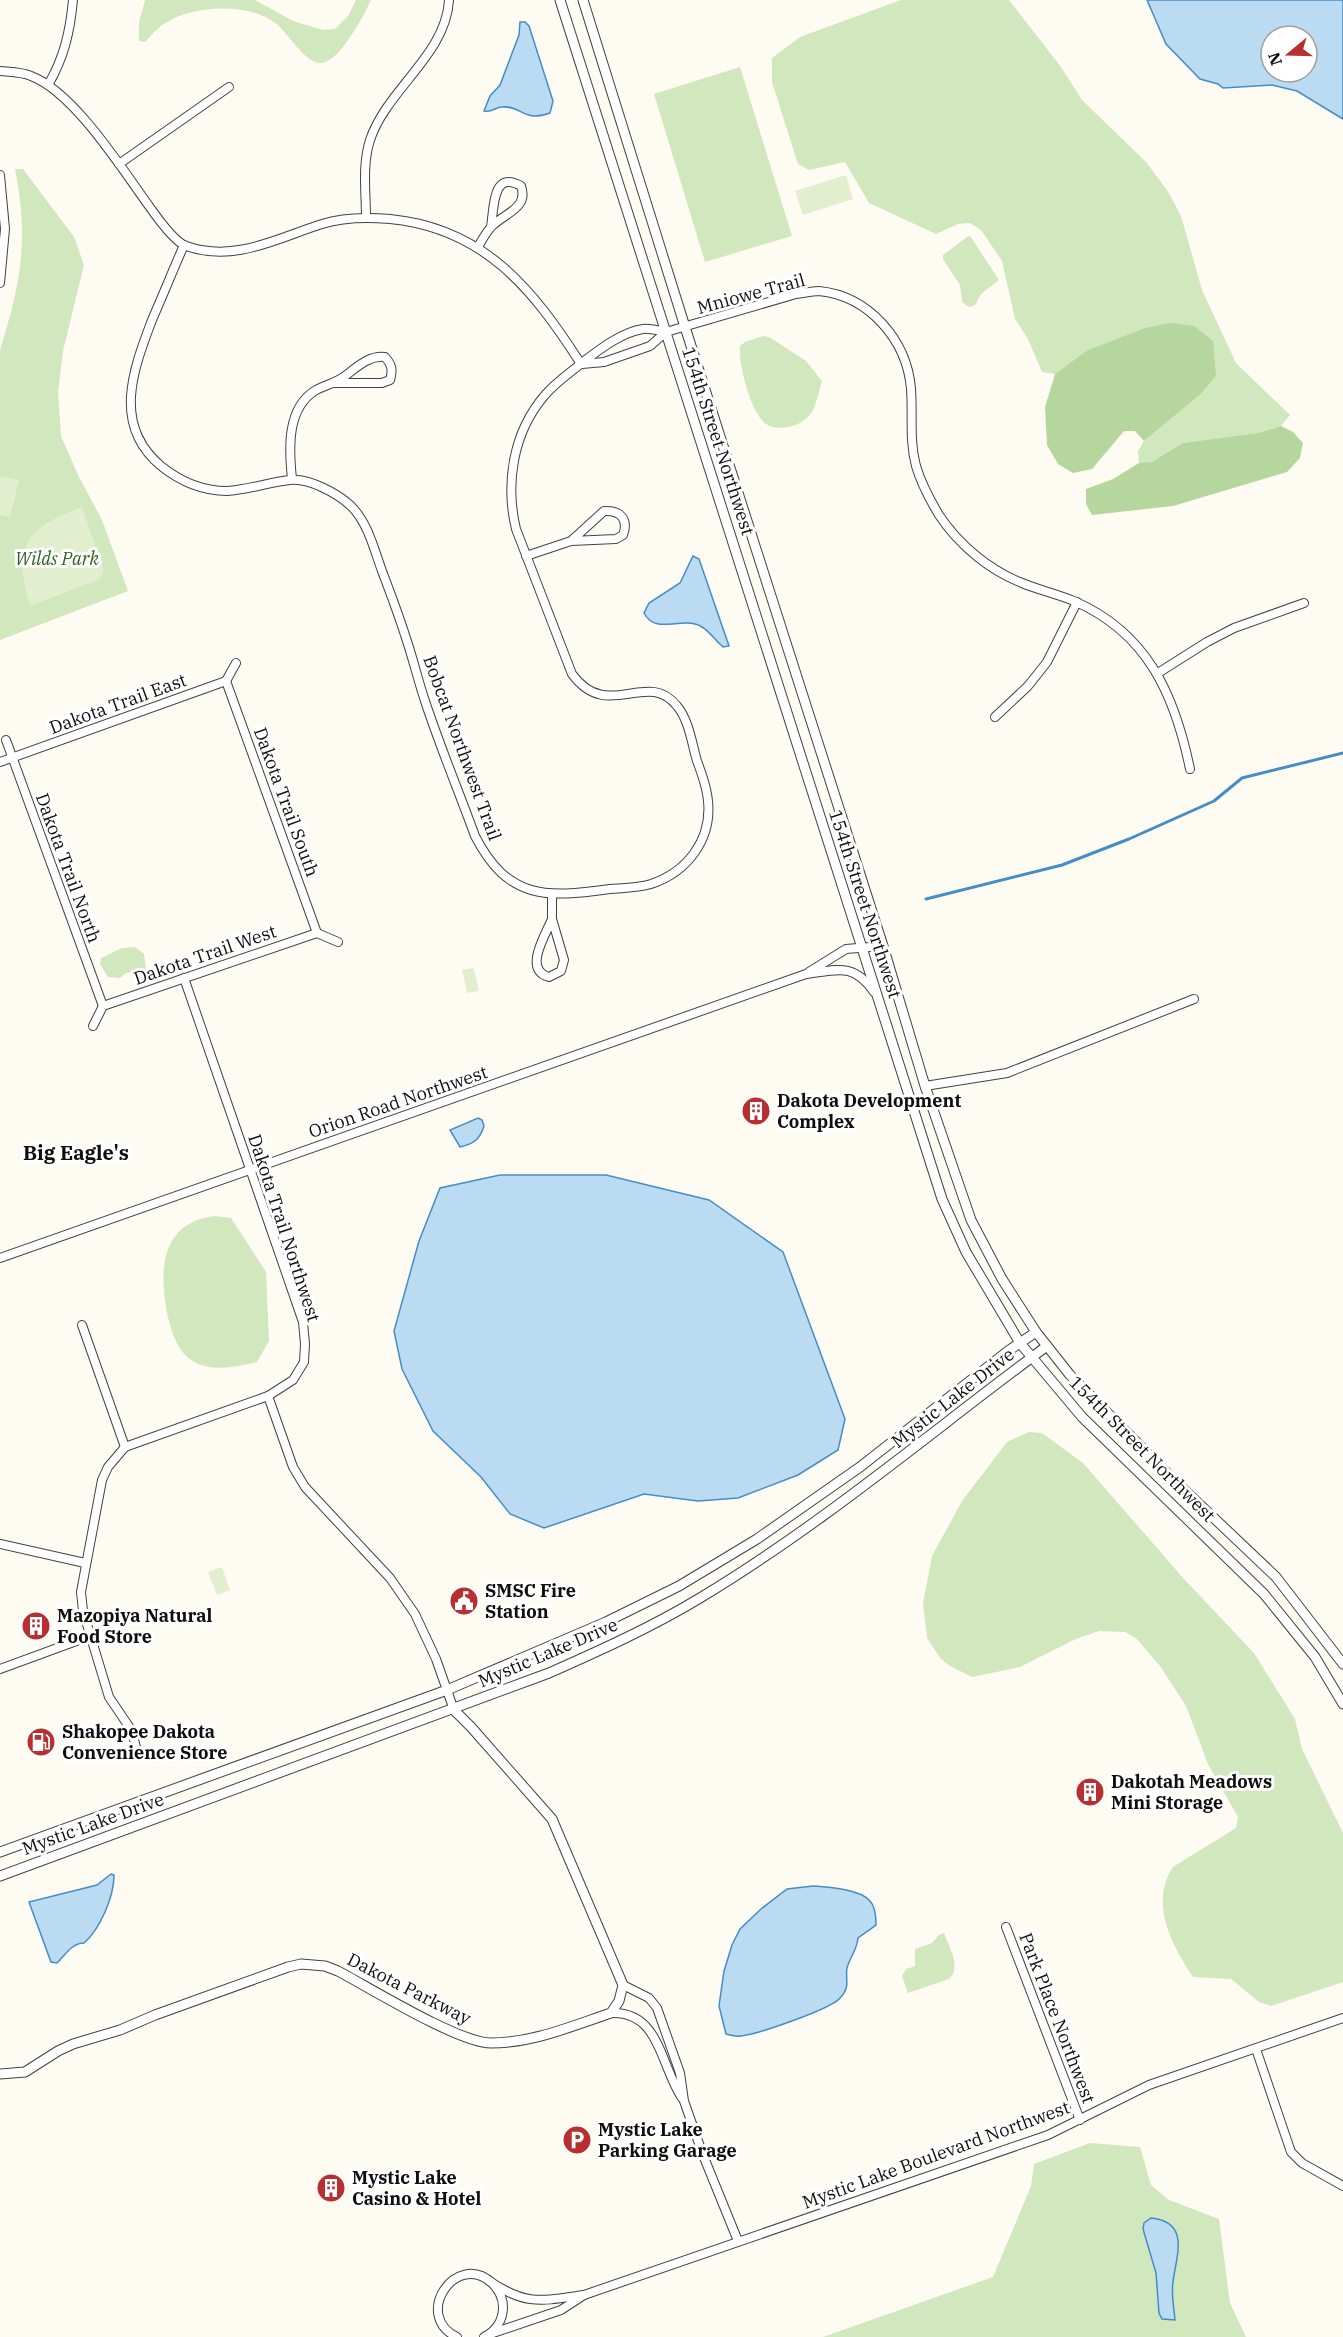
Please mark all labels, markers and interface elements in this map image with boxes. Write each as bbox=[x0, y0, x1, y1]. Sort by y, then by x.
north arrow bbox=[1259, 24, 1319, 84]
text: N bbox=[1263, 50, 1286, 68]
street label: Mniowe Trail bbox=[694, 268, 807, 319]
street label: 154th Street Northwest bbox=[677, 344, 760, 538]
park label: Wilds Park bbox=[15, 547, 100, 570]
street label: Bobcat Northwest Trail bbox=[418, 652, 507, 843]
street label: Dakota Trail East bbox=[46, 668, 190, 739]
street label: Dakota Trail South bbox=[249, 724, 324, 880]
street label: Dakota Trail North bbox=[31, 790, 106, 946]
street label: 154th Street Northwest bbox=[824, 807, 907, 1001]
street label: Dakota Trail West bbox=[131, 919, 279, 990]
street label: Orion Road Northwest bbox=[305, 1060, 490, 1143]
place label: Dakota Development Complex bbox=[777, 1089, 961, 1133]
building icon: Dakota Development Complex bbox=[740, 1095, 772, 1127]
street label: Dakota Trail Northwest bbox=[243, 1131, 326, 1325]
district label: Big Eagle's bbox=[23, 1139, 129, 1166]
street label: Mystic Lake Drive bbox=[887, 1343, 1019, 1453]
street label: 154th Street Northwest bbox=[1065, 1371, 1220, 1526]
place label: SMSC Fire Station bbox=[485, 1579, 576, 1623]
public building icon: SMSC Fire Station bbox=[448, 1585, 480, 1617]
place label: Mazopiya Natural Food Store bbox=[57, 1604, 213, 1648]
building icon: Mazopiya Natural Food Store bbox=[20, 1610, 52, 1642]
street label: Mystic Lake Drive bbox=[475, 1613, 621, 1692]
place label: Shakopee Dakota Convenience Store bbox=[62, 1720, 228, 1764]
fuel station icon: Shakopee Dakota Convenience Store bbox=[25, 1726, 57, 1758]
place label: Dakotah Meadows Mini Storage bbox=[1111, 1770, 1272, 1814]
building icon: Dakotah Meadows Mini Storage bbox=[1074, 1776, 1106, 1808]
street label: Mystic Lake Drive bbox=[19, 1787, 167, 1860]
street label: Park Place Northwest bbox=[1014, 1929, 1101, 2106]
street label: Dakota Parkway bbox=[344, 1948, 475, 2030]
street label: Mystic Lake Boulevard Northwest bbox=[799, 2095, 1073, 2214]
place label: Mystic Lake Parking Garage bbox=[598, 2118, 737, 2162]
parking icon: Mystic Lake Parking Garage bbox=[561, 2124, 593, 2156]
place label: Mystic Lake Casino & Hotel bbox=[352, 2166, 481, 2210]
building icon: Mystic Lake Casino & Hotel bbox=[315, 2172, 347, 2204]

